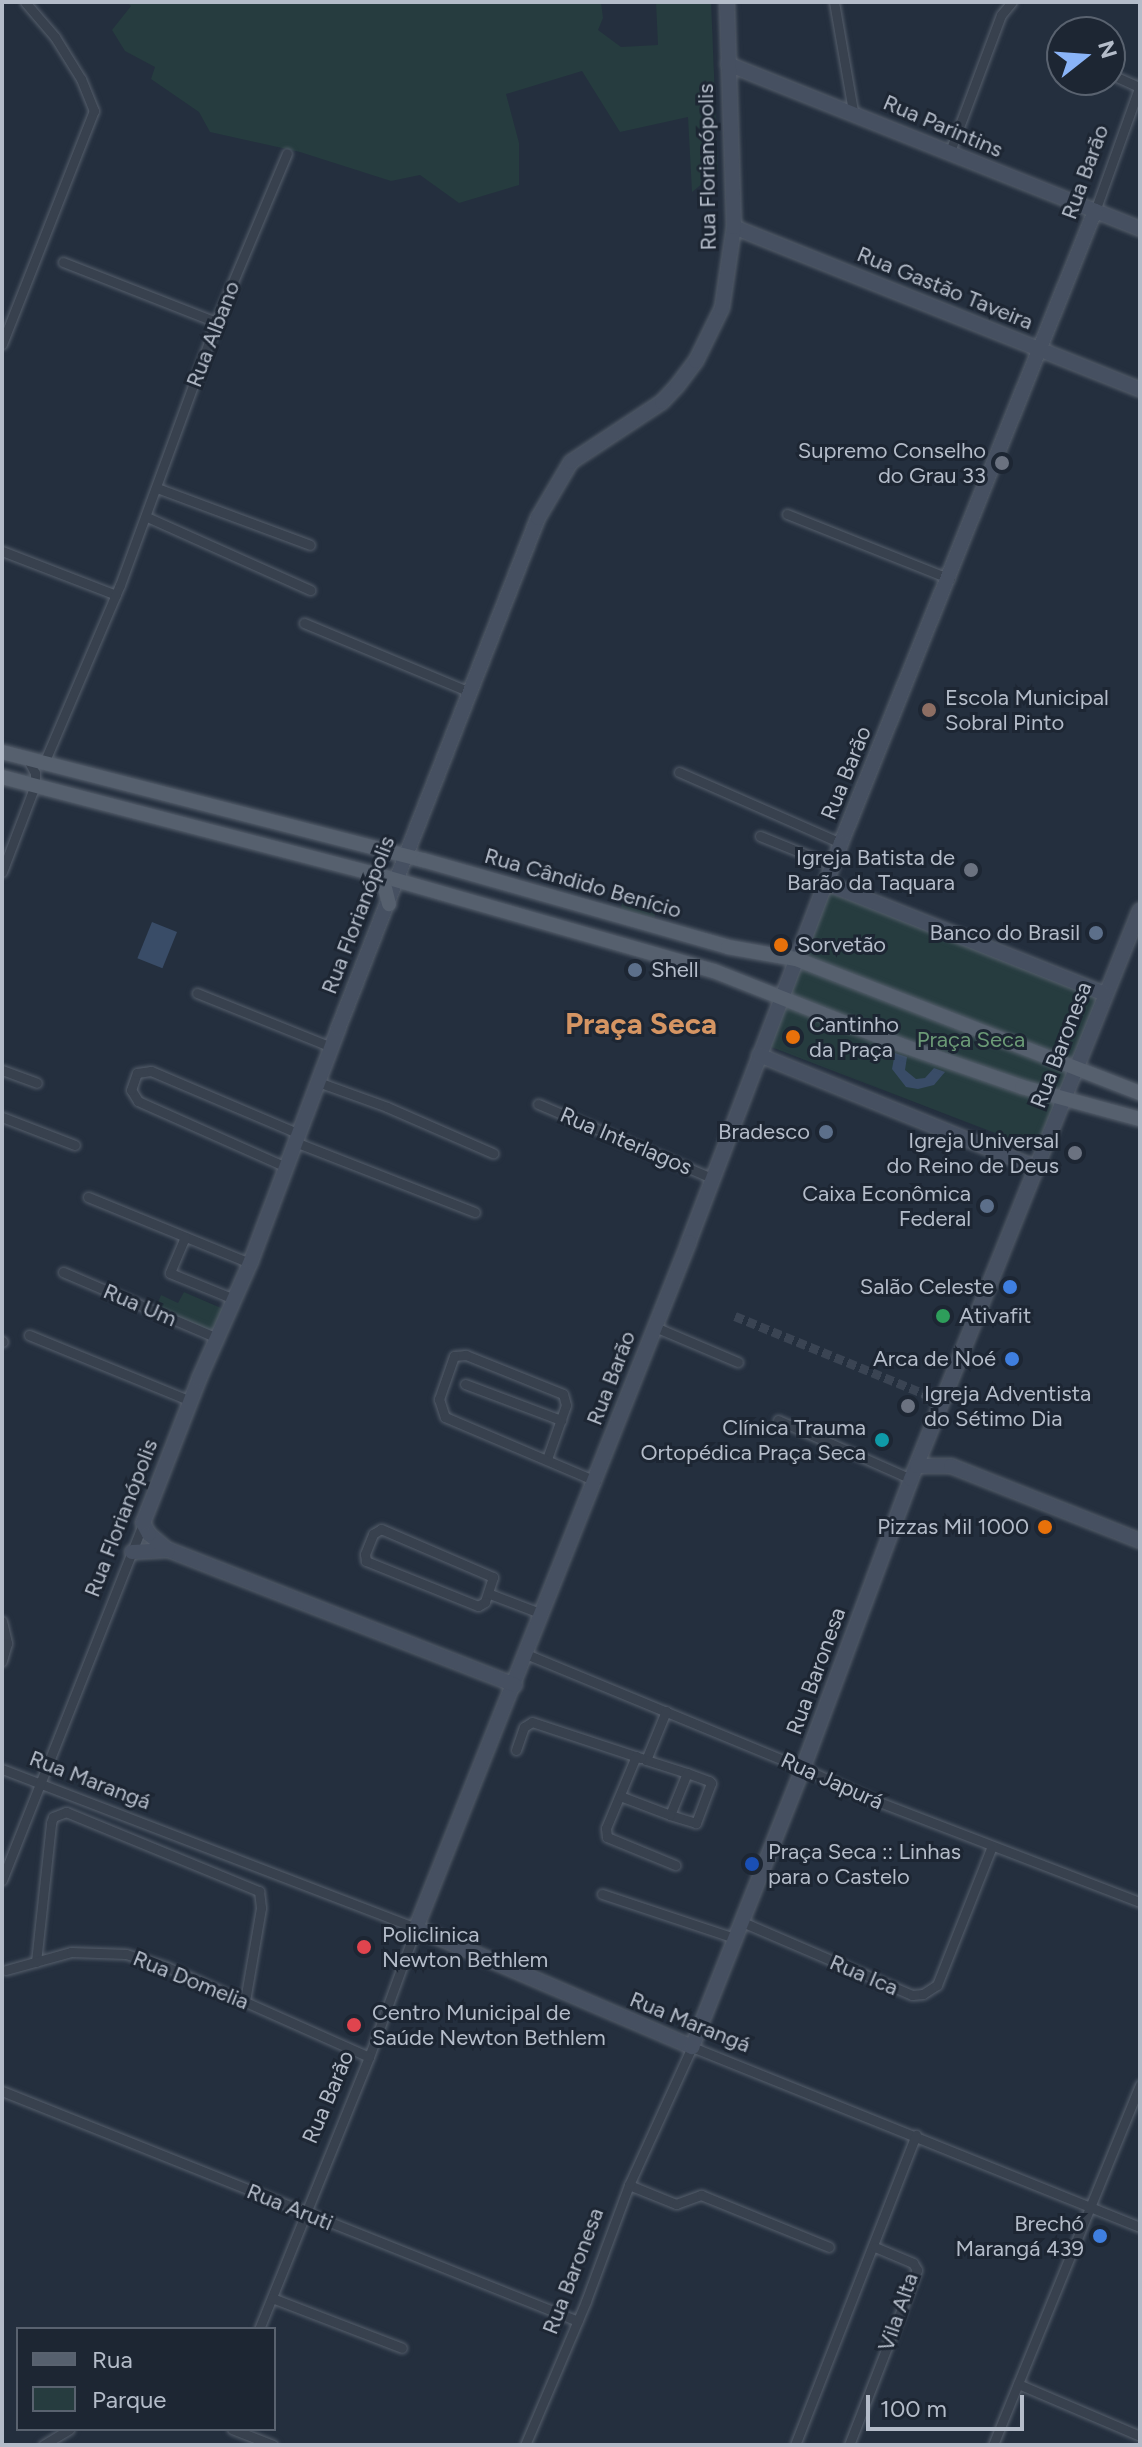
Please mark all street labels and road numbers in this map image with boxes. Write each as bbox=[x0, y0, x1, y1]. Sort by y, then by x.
street label: Rua Florianópolis bbox=[692, 83, 722, 251]
street label: Rua Parintins bbox=[879, 89, 1007, 163]
street label: Rua Barão bbox=[1056, 121, 1114, 223]
street label: Rua Gastão Taveira bbox=[853, 241, 1037, 335]
street label: Rua Albano bbox=[181, 277, 245, 391]
street label: Rua Barão bbox=[815, 722, 877, 824]
street label: Rua Florianópolis bbox=[316, 832, 400, 998]
street label: Rua Cândido Benício bbox=[481, 842, 685, 924]
street label: Rua Baronesa bbox=[1025, 978, 1097, 1112]
street label: Rua Interlagos bbox=[556, 1101, 696, 1181]
street label: Rua Um bbox=[99, 1278, 181, 1332]
street label: Rua Barão bbox=[581, 1327, 641, 1429]
street label: Rua Florianópolis bbox=[79, 1435, 163, 1601]
street label: Rua Baronesa bbox=[781, 1604, 851, 1738]
street label: Rua Marangá bbox=[26, 1745, 154, 1815]
street label: Rua Japurá bbox=[777, 1747, 887, 1815]
street label: Rua Domelia bbox=[129, 1945, 253, 2015]
street label: Rua Ica bbox=[826, 1949, 902, 2001]
street label: Rua Marangá bbox=[626, 1986, 754, 2058]
street label: Rua Barão bbox=[297, 2046, 359, 2148]
street label: Rua Aruti bbox=[243, 2178, 337, 2236]
street label: Rua Baronesa bbox=[537, 2204, 609, 2338]
street label: Vila Alta bbox=[872, 2269, 924, 2355]

